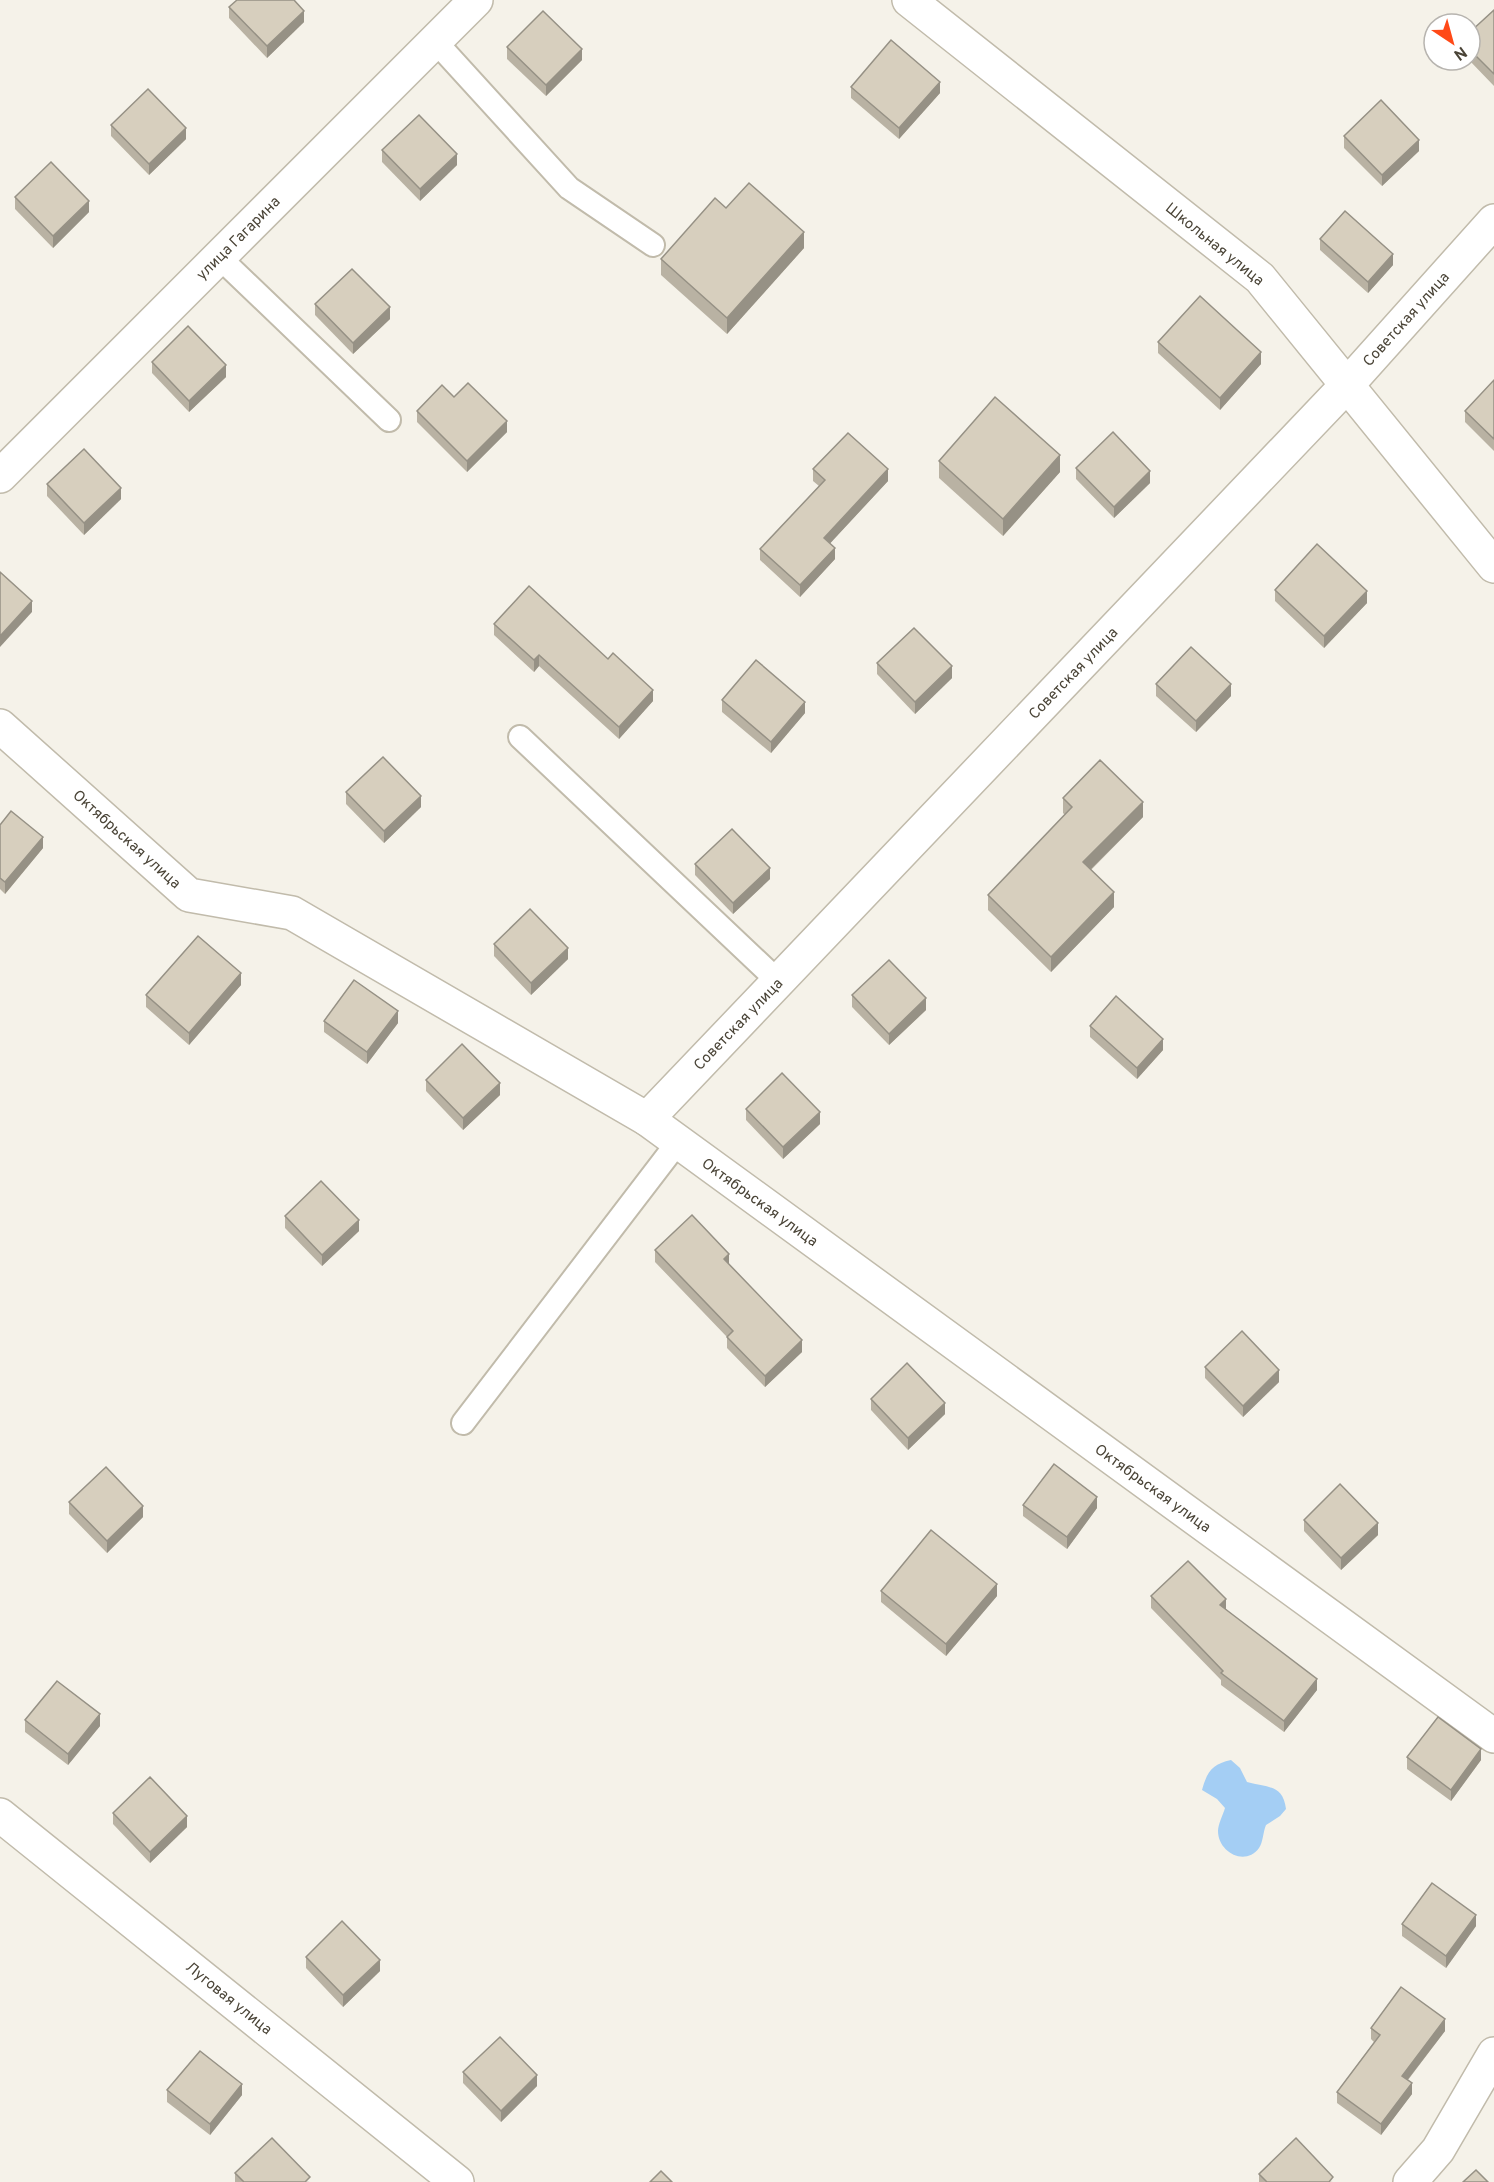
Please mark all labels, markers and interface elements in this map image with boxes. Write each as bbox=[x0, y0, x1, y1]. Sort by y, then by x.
north arrow bbox=[1422, 12, 1482, 72]
text: N bbox=[1449, 41, 1470, 64]
street label: улица Гагарина bbox=[193, 193, 285, 285]
street label: Школьная улица bbox=[1161, 199, 1267, 291]
street label: Советская улица bbox=[1360, 269, 1455, 371]
street label: Советская улица bbox=[1025, 624, 1123, 724]
street label: Октябрьская улица bbox=[68, 787, 184, 894]
street label: Советская улица bbox=[690, 975, 788, 1075]
street label: Октябрьская улица bbox=[697, 1155, 821, 1252]
street label: Октябрьская улица bbox=[1090, 1441, 1214, 1538]
street label: Луговая улица bbox=[181, 1958, 275, 2040]

